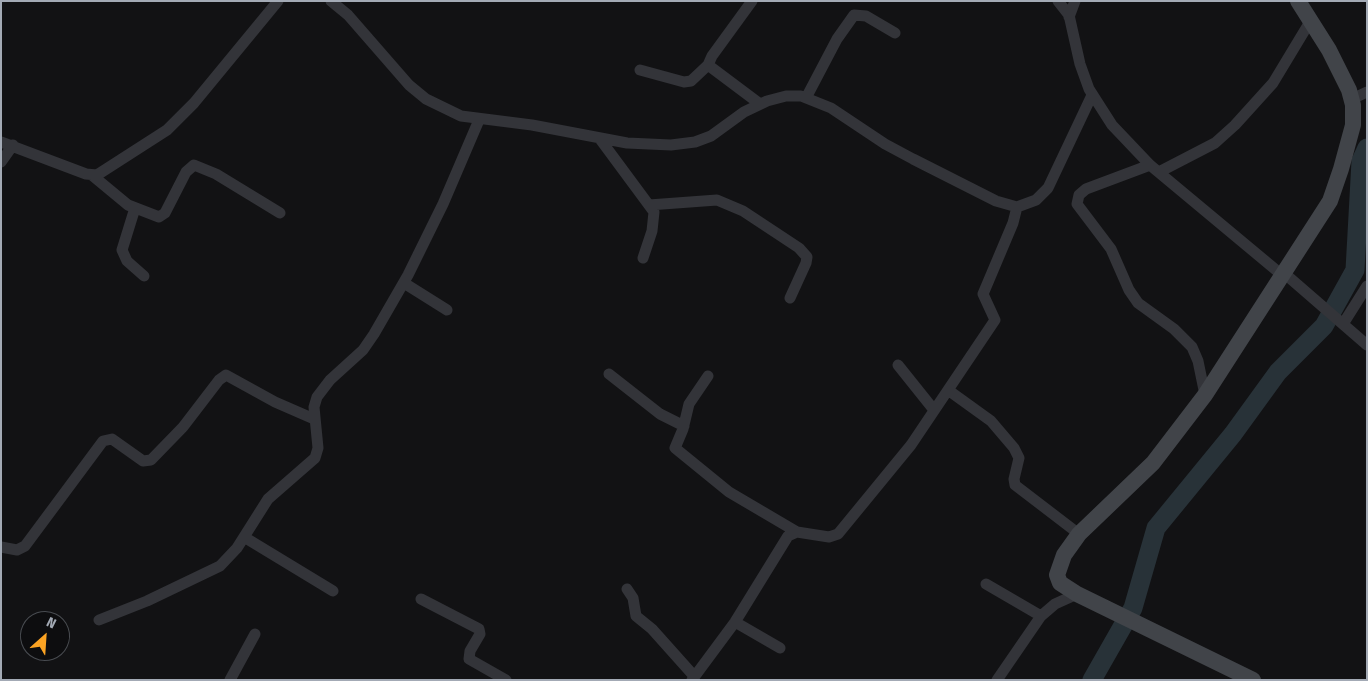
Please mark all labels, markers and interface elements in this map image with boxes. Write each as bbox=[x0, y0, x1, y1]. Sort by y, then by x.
north arrow bbox=[20, 611, 70, 661]
text: N bbox=[44, 613, 59, 632]

